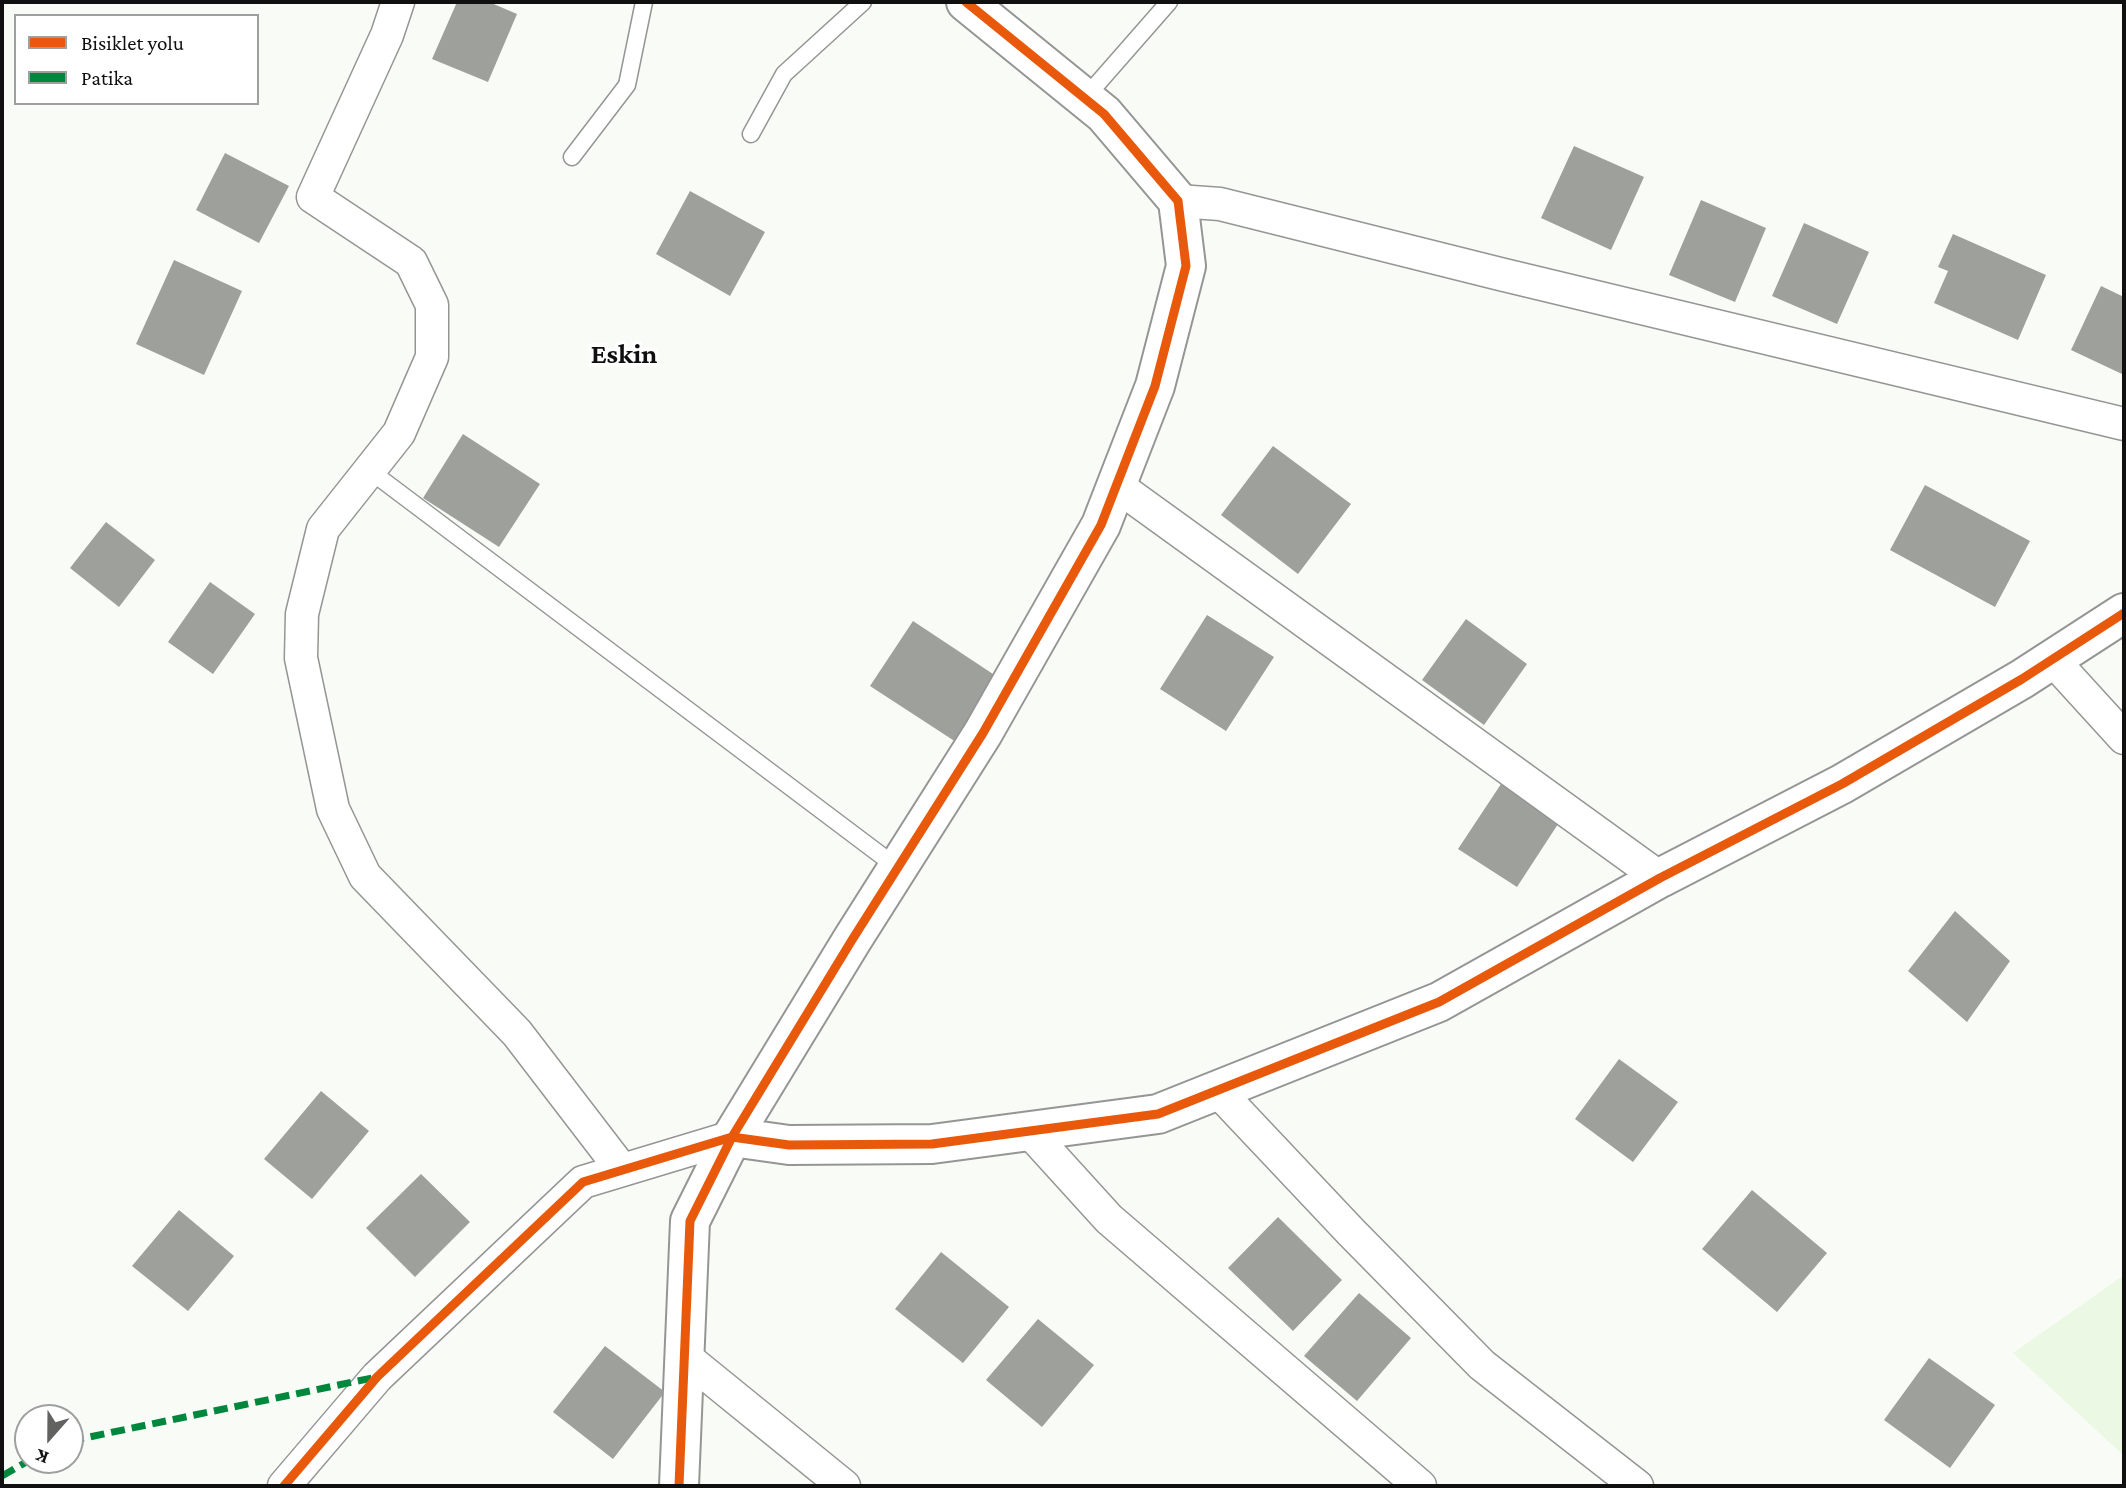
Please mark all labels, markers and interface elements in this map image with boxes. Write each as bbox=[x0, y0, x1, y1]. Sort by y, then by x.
legend bbox=[14, 14, 259, 105]
text: Bisiklet yolu bbox=[81, 31, 184, 55]
text: Patika bbox=[81, 66, 133, 90]
district label: Eskin bbox=[591, 337, 657, 371]
north arrow bbox=[14, 1404, 84, 1474]
text: K bbox=[33, 1445, 51, 1469]

